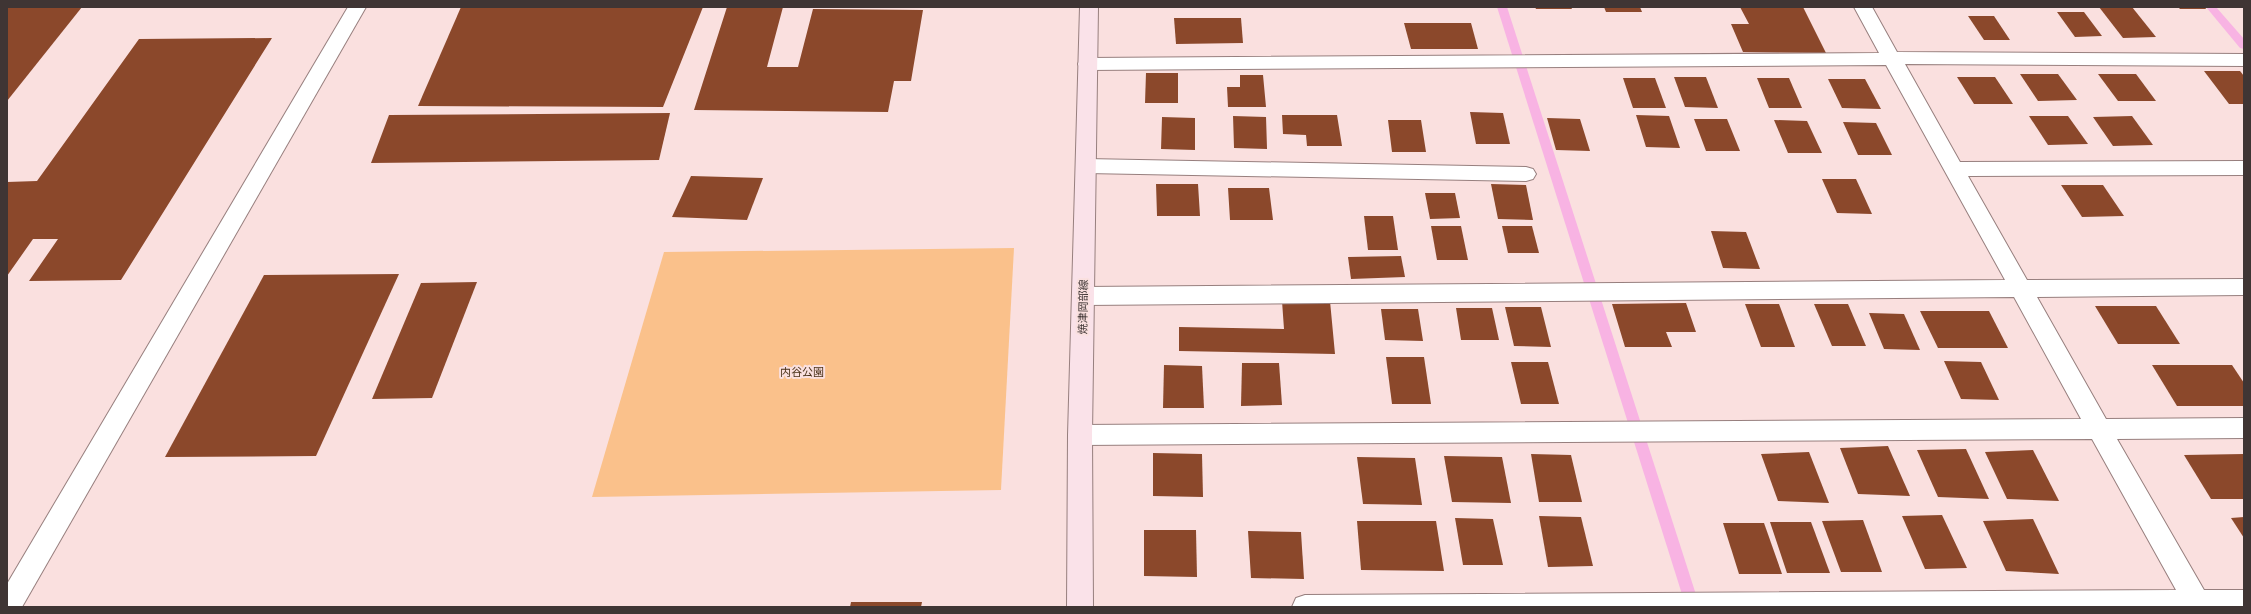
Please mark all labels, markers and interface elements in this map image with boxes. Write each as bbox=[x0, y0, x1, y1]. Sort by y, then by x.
street label: 焼津岡部線 bbox=[1076, 279, 1090, 335]
park label: 内谷公園 bbox=[780, 365, 824, 379]

